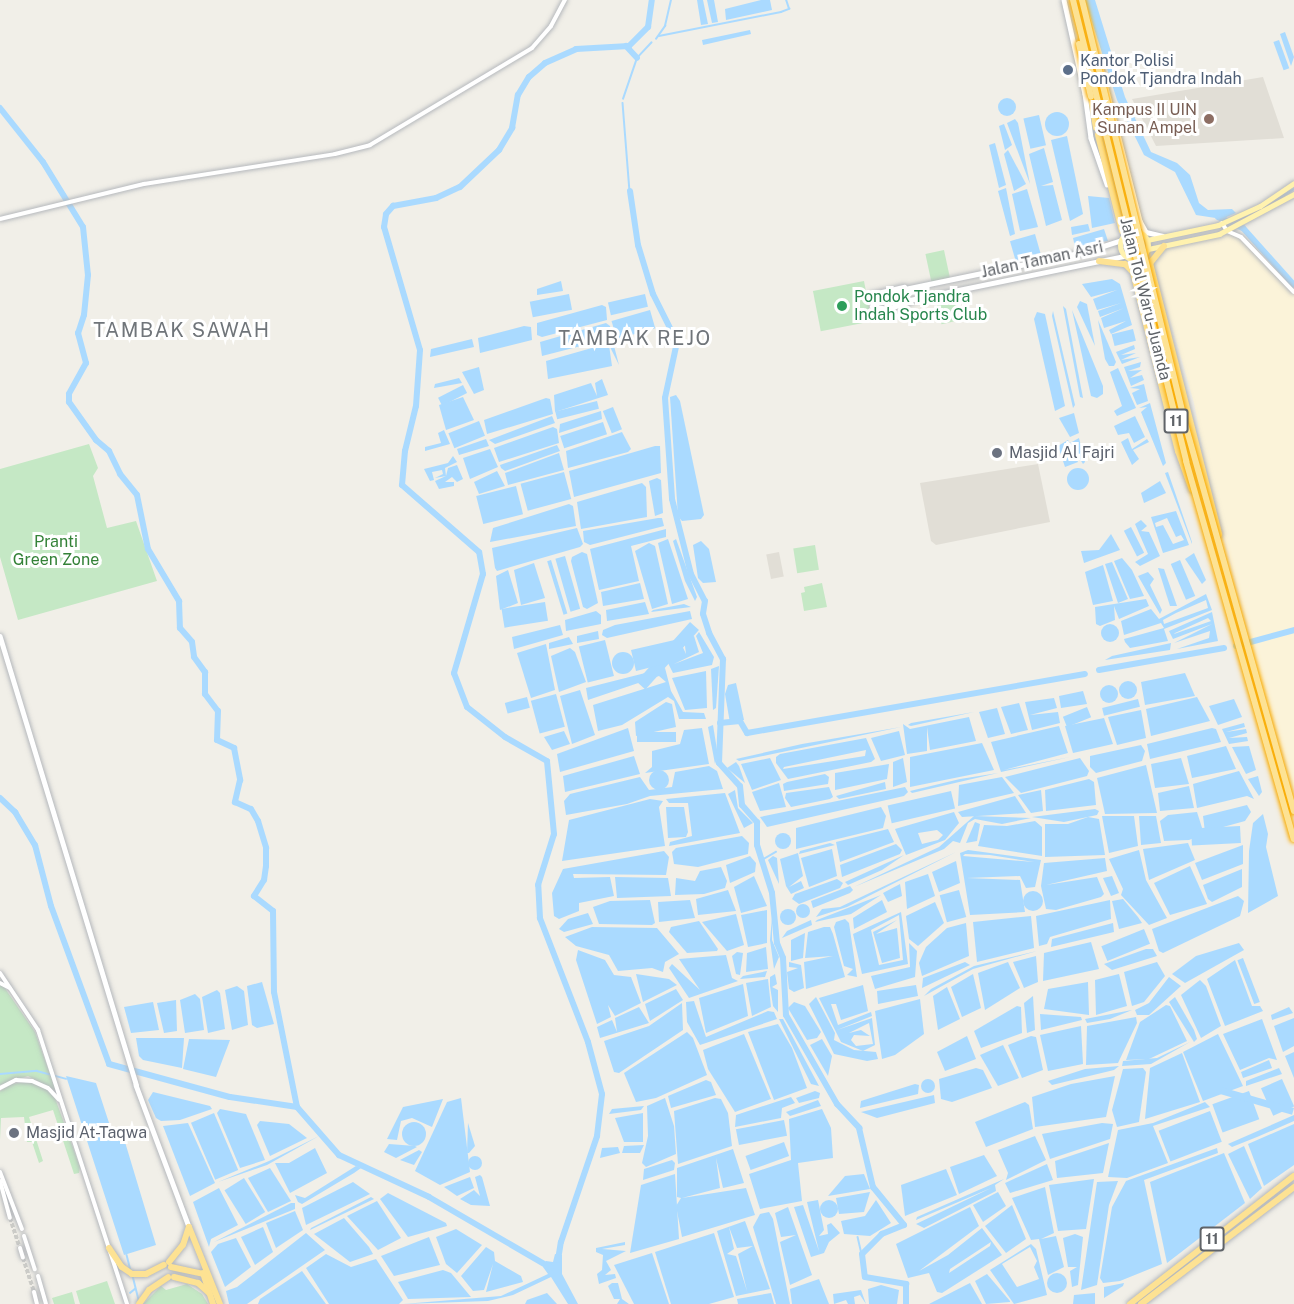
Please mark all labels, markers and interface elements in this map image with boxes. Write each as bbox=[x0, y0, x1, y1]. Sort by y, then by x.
place label: Kantor Polisi Pondok Tjandra Indah bbox=[1080, 51, 1242, 89]
marker: Kantor Polisi Pondok Tjandra Indah bbox=[1061, 63, 1075, 77]
place label: Kampus II UIN Sunan Ampel bbox=[1092, 100, 1197, 138]
marker: Kampus II UIN Sunan Ampel bbox=[1202, 112, 1216, 126]
street label: Jalan Tol Waru–Juanda bbox=[1115, 216, 1175, 382]
street label: Jalan Taman Asri bbox=[979, 238, 1105, 282]
place label: Pondok Tjandra Indah Sports Club bbox=[854, 287, 987, 325]
marker: Pondok Tjandra Indah Sports Club bbox=[835, 299, 849, 313]
district label: TAMBAK SAWAH bbox=[93, 318, 271, 342]
district label: TAMBAK REJO bbox=[558, 326, 712, 350]
road number: 11 bbox=[1162, 409, 1190, 433]
place label: Masjid Al Fajri bbox=[1009, 443, 1114, 463]
marker: Masjid Al Fajri bbox=[990, 446, 1004, 460]
park label: Pranti Green Zone bbox=[13, 532, 99, 570]
place label: Masjid At-Taqwa bbox=[26, 1123, 147, 1143]
marker: Masjid At-Taqwa bbox=[7, 1126, 21, 1140]
road number: 11 bbox=[1198, 1227, 1226, 1251]

